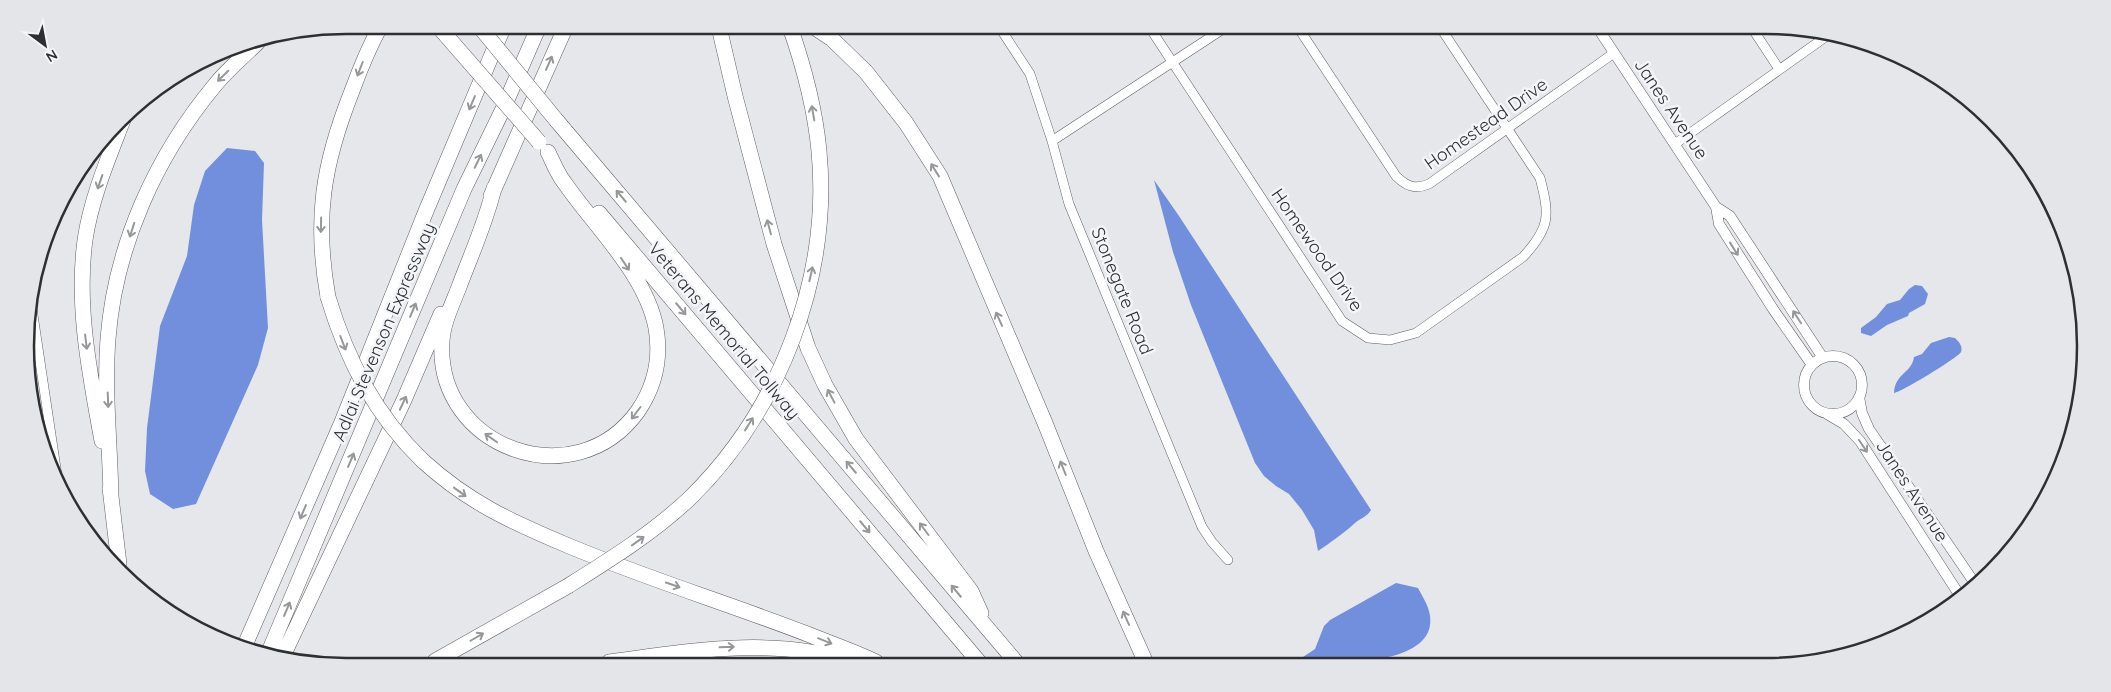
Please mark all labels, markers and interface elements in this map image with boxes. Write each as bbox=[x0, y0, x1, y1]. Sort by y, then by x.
north arrow bbox=[20, 20, 70, 70]
text: N bbox=[43, 46, 61, 66]
street label: Janes Avenue bbox=[1629, 54, 1714, 164]
one-way arrow bbox=[545, 56, 555, 71]
one-way arrow bbox=[355, 61, 364, 76]
one-way arrow bbox=[217, 70, 230, 82]
street label: Homestead Drive bbox=[1420, 73, 1552, 175]
one-way arrow bbox=[466, 95, 476, 110]
one-way arrow bbox=[808, 105, 818, 121]
one-way arrow bbox=[474, 154, 483, 169]
one-way arrow bbox=[930, 163, 940, 177]
one-way arrow bbox=[95, 174, 105, 190]
street label: Homewood Drive bbox=[1266, 184, 1368, 316]
one-way arrow bbox=[615, 190, 627, 203]
one-way arrow bbox=[316, 217, 326, 233]
street label: Adlai Stevenson Expressway bbox=[327, 219, 440, 445]
one-way arrow bbox=[764, 220, 774, 236]
one-way arrow bbox=[127, 222, 137, 238]
street label: Stonegate Road bbox=[1086, 224, 1158, 358]
street label: Veterans Memorial Tollway bbox=[643, 237, 805, 424]
one-way arrow bbox=[1730, 242, 1740, 256]
one-way arrow bbox=[620, 257, 630, 271]
one-way arrow bbox=[807, 267, 816, 283]
one-way arrow bbox=[409, 303, 418, 318]
one-way arrow bbox=[675, 303, 687, 316]
one-way arrow bbox=[1792, 310, 1802, 324]
one-way arrow bbox=[994, 312, 1004, 327]
one-way arrow bbox=[81, 334, 91, 350]
one-way arrow bbox=[339, 335, 349, 350]
one-way arrow bbox=[826, 389, 835, 404]
one-way arrow bbox=[103, 392, 113, 408]
one-way arrow bbox=[398, 396, 408, 411]
one-way arrow bbox=[631, 406, 641, 420]
one-way arrow bbox=[745, 417, 755, 431]
one-way arrow bbox=[484, 433, 498, 443]
street label: Janes Avenue bbox=[1871, 436, 1954, 546]
one-way arrow bbox=[1858, 439, 1868, 453]
one-way arrow bbox=[346, 453, 356, 468]
one-way arrow bbox=[845, 461, 856, 474]
one-way arrow bbox=[1058, 461, 1067, 476]
one-way arrow bbox=[453, 487, 467, 497]
one-way arrow bbox=[298, 504, 308, 519]
one-way arrow bbox=[860, 520, 871, 533]
one-way arrow bbox=[919, 522, 929, 536]
one-way arrow bbox=[631, 535, 644, 546]
one-way arrow bbox=[664, 581, 680, 591]
one-way arrow bbox=[950, 585, 961, 598]
one-way arrow bbox=[283, 602, 292, 617]
one-way arrow bbox=[1121, 611, 1131, 626]
one-way arrow bbox=[470, 632, 485, 642]
one-way arrow bbox=[817, 637, 832, 646]
one-way arrow bbox=[718, 642, 734, 652]

